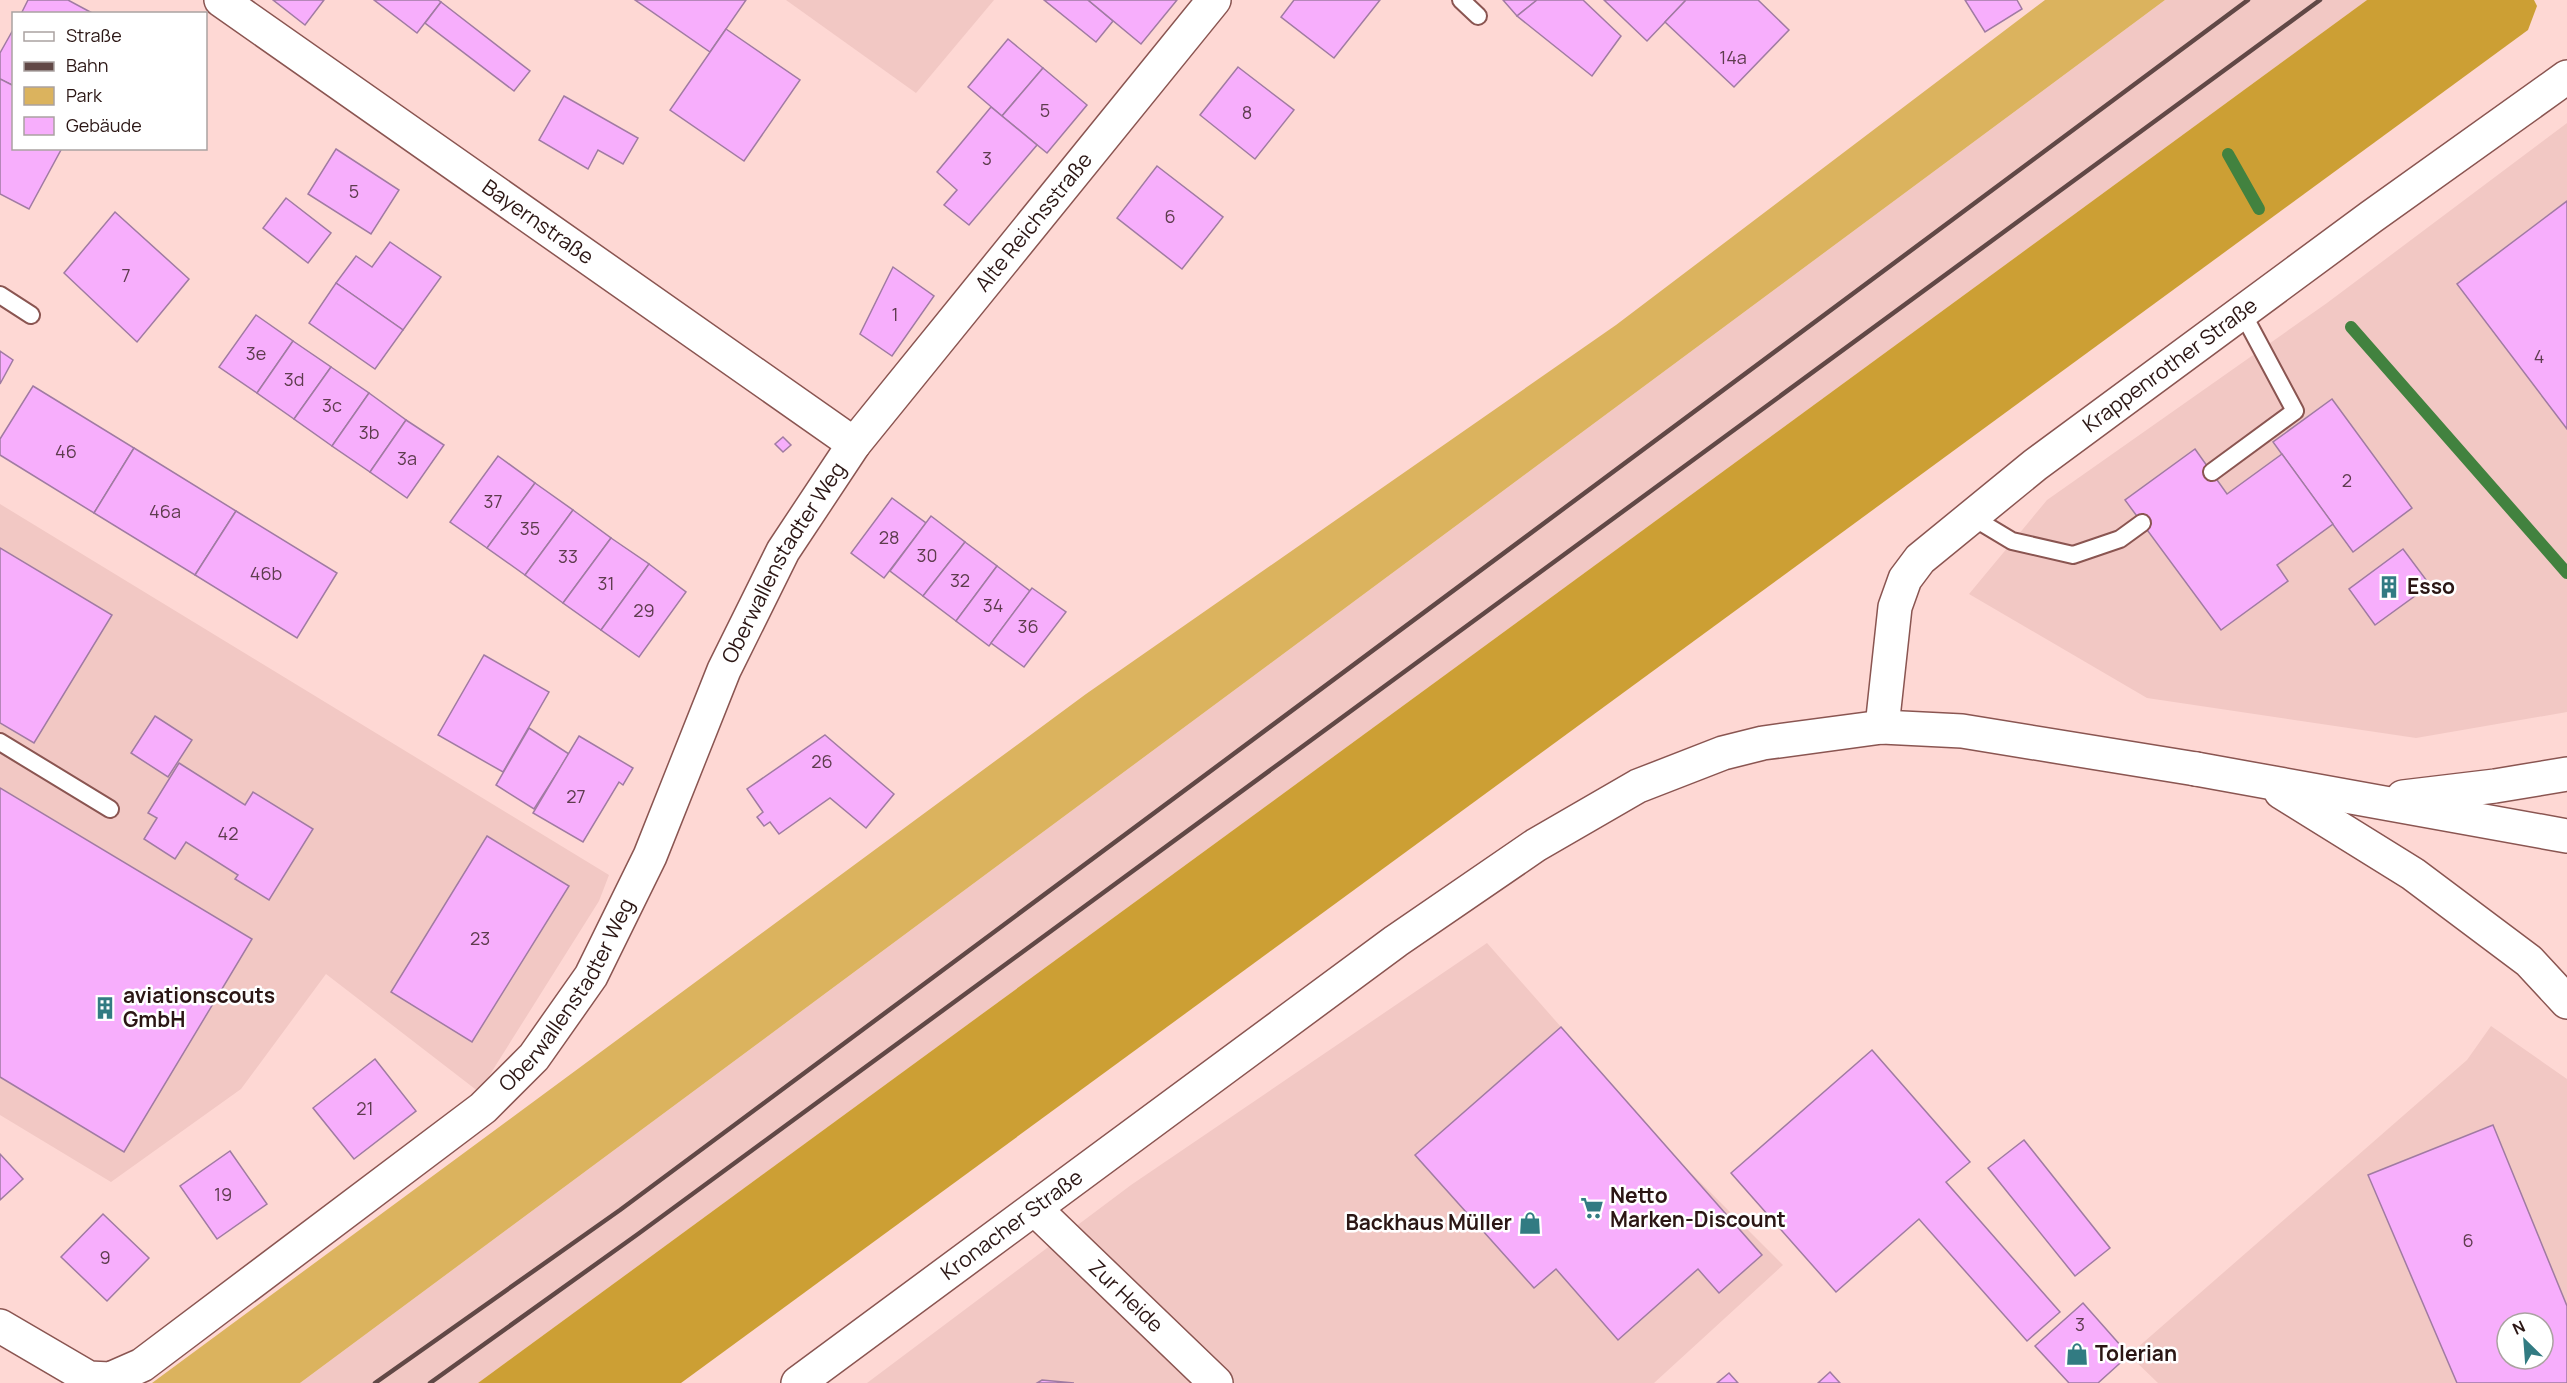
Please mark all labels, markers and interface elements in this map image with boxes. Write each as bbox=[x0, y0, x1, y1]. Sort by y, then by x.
legend bbox=[12, 12, 207, 150]
text: Straße bbox=[66, 23, 122, 47]
house number: 14a bbox=[1719, 45, 1747, 69]
text: Bahn bbox=[66, 53, 108, 77]
text: Park bbox=[66, 83, 103, 107]
house number: 5 bbox=[1040, 98, 1050, 122]
house number: 8 bbox=[1242, 100, 1252, 124]
text: Gebäude bbox=[66, 113, 142, 137]
street label: Alte Reichsstraße bbox=[968, 146, 1098, 297]
house number: 3 bbox=[982, 146, 992, 170]
street label: Bayernstraße bbox=[477, 173, 600, 270]
house number: 5 bbox=[349, 179, 359, 203]
house number: 6 bbox=[1164, 204, 1176, 228]
house number: 7 bbox=[121, 263, 131, 287]
street label: Krappenrother Straße bbox=[2077, 291, 2263, 438]
house number: 1 bbox=[891, 302, 899, 326]
house number: 3e bbox=[246, 341, 266, 365]
house number: 4 bbox=[2534, 344, 2544, 368]
house number: 3d bbox=[284, 367, 304, 391]
house number: 3c bbox=[322, 393, 342, 417]
house number: 3b bbox=[359, 420, 379, 444]
house number: 46 bbox=[55, 439, 77, 463]
house number: 3a bbox=[397, 446, 417, 470]
street label: Oberwallenstadter Weg bbox=[715, 456, 851, 668]
house number: 2 bbox=[2342, 468, 2352, 492]
house number: 37 bbox=[484, 489, 503, 513]
house number: 46a bbox=[149, 499, 181, 523]
house number: 35 bbox=[520, 516, 540, 540]
house number: 28 bbox=[879, 525, 899, 549]
house number: 30 bbox=[917, 543, 937, 567]
house number: 33 bbox=[558, 544, 578, 568]
house number: 46b bbox=[250, 561, 282, 585]
house number: 32 bbox=[950, 568, 970, 592]
house number: 31 bbox=[598, 571, 614, 595]
place label: Esso bbox=[2407, 572, 2455, 600]
building icon: Esso bbox=[2376, 574, 2402, 600]
house number: 34 bbox=[983, 593, 1003, 617]
house number: 29 bbox=[633, 598, 655, 622]
house number: 36 bbox=[1017, 614, 1039, 638]
house number: 26 bbox=[811, 749, 833, 773]
house number: 27 bbox=[566, 784, 586, 808]
house number: 42 bbox=[218, 821, 238, 845]
street label: Oberwallenstadter Weg bbox=[492, 893, 640, 1097]
house number: 23 bbox=[470, 926, 490, 950]
place label: aviationscouts GmbH bbox=[123, 981, 275, 1033]
building icon: aviationscouts GmbH bbox=[92, 995, 118, 1021]
house number: 21 bbox=[356, 1096, 374, 1120]
street label: Kronacher Straße bbox=[935, 1162, 1088, 1286]
place label: Netto Marken-Discount bbox=[1610, 1181, 1786, 1233]
house number: 19 bbox=[214, 1182, 232, 1206]
supermarket icon: Netto Marken-Discount bbox=[1579, 1195, 1605, 1221]
place label: Backhaus Müller bbox=[1345, 1208, 1512, 1236]
shop icon: Backhaus Müller bbox=[1517, 1210, 1543, 1236]
house number: 6 bbox=[2462, 1228, 2474, 1252]
house number: 9 bbox=[99, 1245, 111, 1269]
street label: Zur Heide bbox=[1083, 1253, 1170, 1338]
north arrow bbox=[2495, 1311, 2555, 1371]
house number: 3 bbox=[2075, 1312, 2085, 1336]
text: N bbox=[2509, 1315, 2529, 1340]
place label: Tolerian bbox=[2095, 1339, 2177, 1367]
shop icon: Tolerian bbox=[2064, 1341, 2090, 1367]

